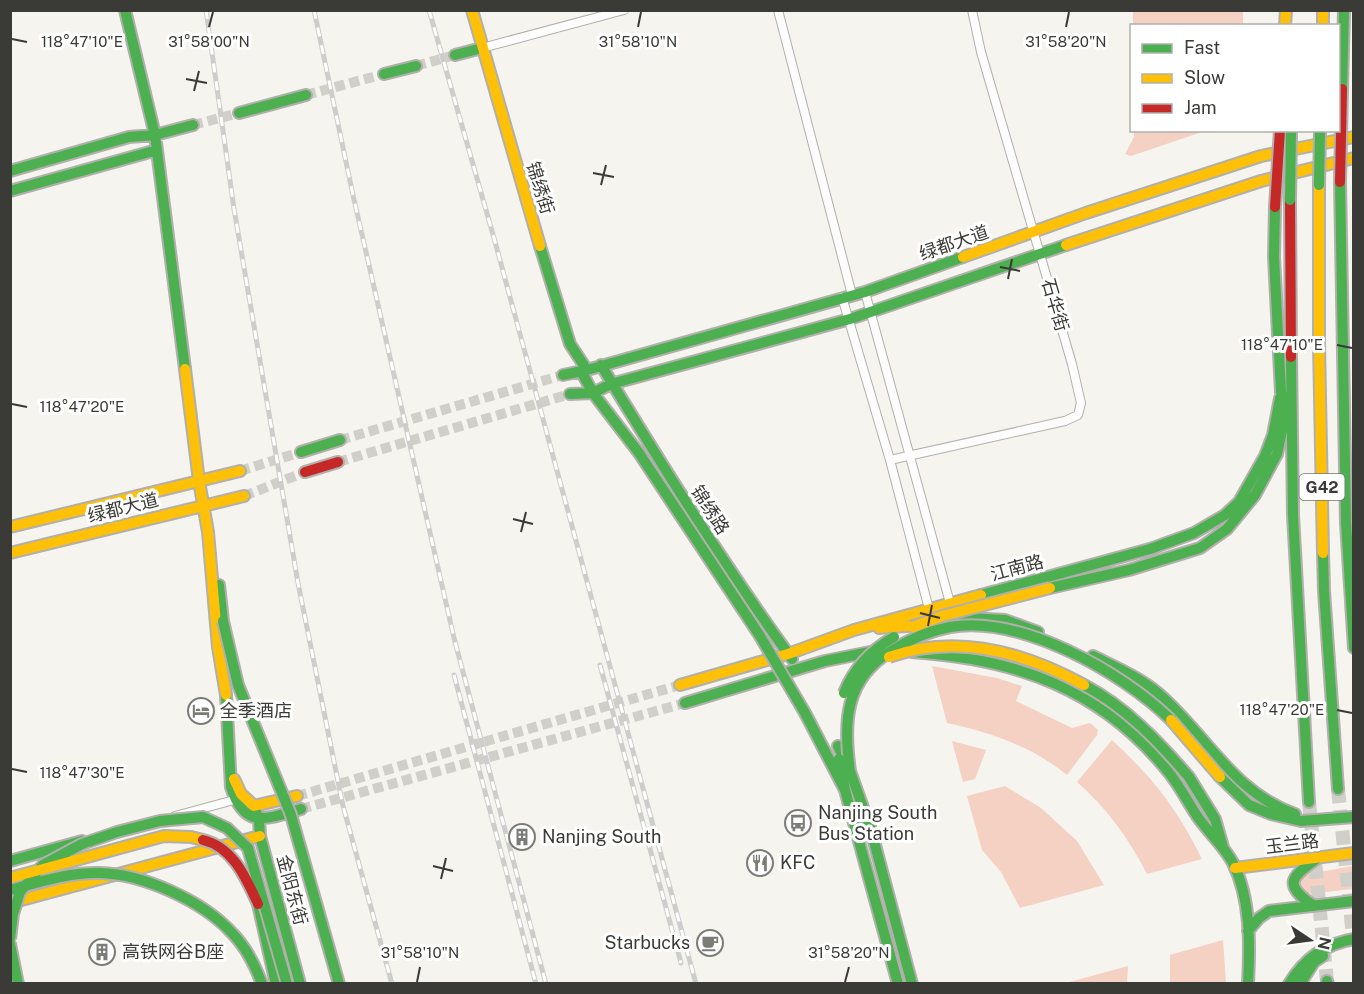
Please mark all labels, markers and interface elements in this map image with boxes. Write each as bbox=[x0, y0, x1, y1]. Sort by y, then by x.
legend bbox=[1130, 24, 1340, 132]
text: 118°47'10"E bbox=[41, 33, 123, 50]
text: 31°58'00"N bbox=[168, 33, 250, 50]
text: 31°58'10"N bbox=[599, 33, 677, 50]
text: 31°58'20"N bbox=[1025, 33, 1107, 50]
text: Fast bbox=[1184, 37, 1220, 58]
text: Slow bbox=[1184, 67, 1225, 88]
text: Jam bbox=[1184, 97, 1217, 118]
street label: 锦绣街 bbox=[523, 159, 558, 217]
street label: 绿都大道 bbox=[916, 221, 991, 264]
street label: 石华街 bbox=[1038, 276, 1073, 334]
text: 118°47'10"E bbox=[1241, 336, 1323, 353]
text: 118°47'20"E bbox=[40, 398, 124, 415]
road number: G42 bbox=[1300, 474, 1344, 500]
street label: 锦绣路 bbox=[687, 481, 734, 538]
street label: 绿都大道 bbox=[85, 489, 160, 526]
street label: 江南路 bbox=[988, 550, 1046, 585]
hotel icon: 全季酒店 bbox=[186, 696, 216, 726]
place label: 全季酒店 bbox=[220, 700, 292, 721]
text: 118°47'20"E bbox=[1240, 701, 1324, 718]
text: 118°47'30"E bbox=[39, 764, 125, 781]
place label: Nanjing South Bus Station bbox=[818, 802, 937, 844]
bus stop icon: Nanjing South Bus Station bbox=[783, 808, 813, 838]
building icon: Nanjing South bbox=[507, 822, 537, 852]
place label: Nanjing South bbox=[542, 826, 661, 847]
street label: 玉兰路 bbox=[1264, 830, 1320, 857]
restaurant icon: KFC bbox=[745, 848, 775, 878]
street label: 金阳东街 bbox=[273, 852, 312, 927]
place label: KFC bbox=[780, 852, 815, 873]
north arrow bbox=[1280, 910, 1340, 970]
cafe icon: Starbucks bbox=[695, 928, 725, 958]
place label: Starbucks bbox=[605, 932, 690, 953]
text: N bbox=[1313, 935, 1335, 951]
building icon: 高铁网谷B座 bbox=[87, 937, 117, 967]
place label: 高铁网谷B座 bbox=[122, 941, 224, 962]
text: 31°58'10"N bbox=[381, 944, 459, 961]
text: 31°58'20"N bbox=[808, 944, 890, 961]

